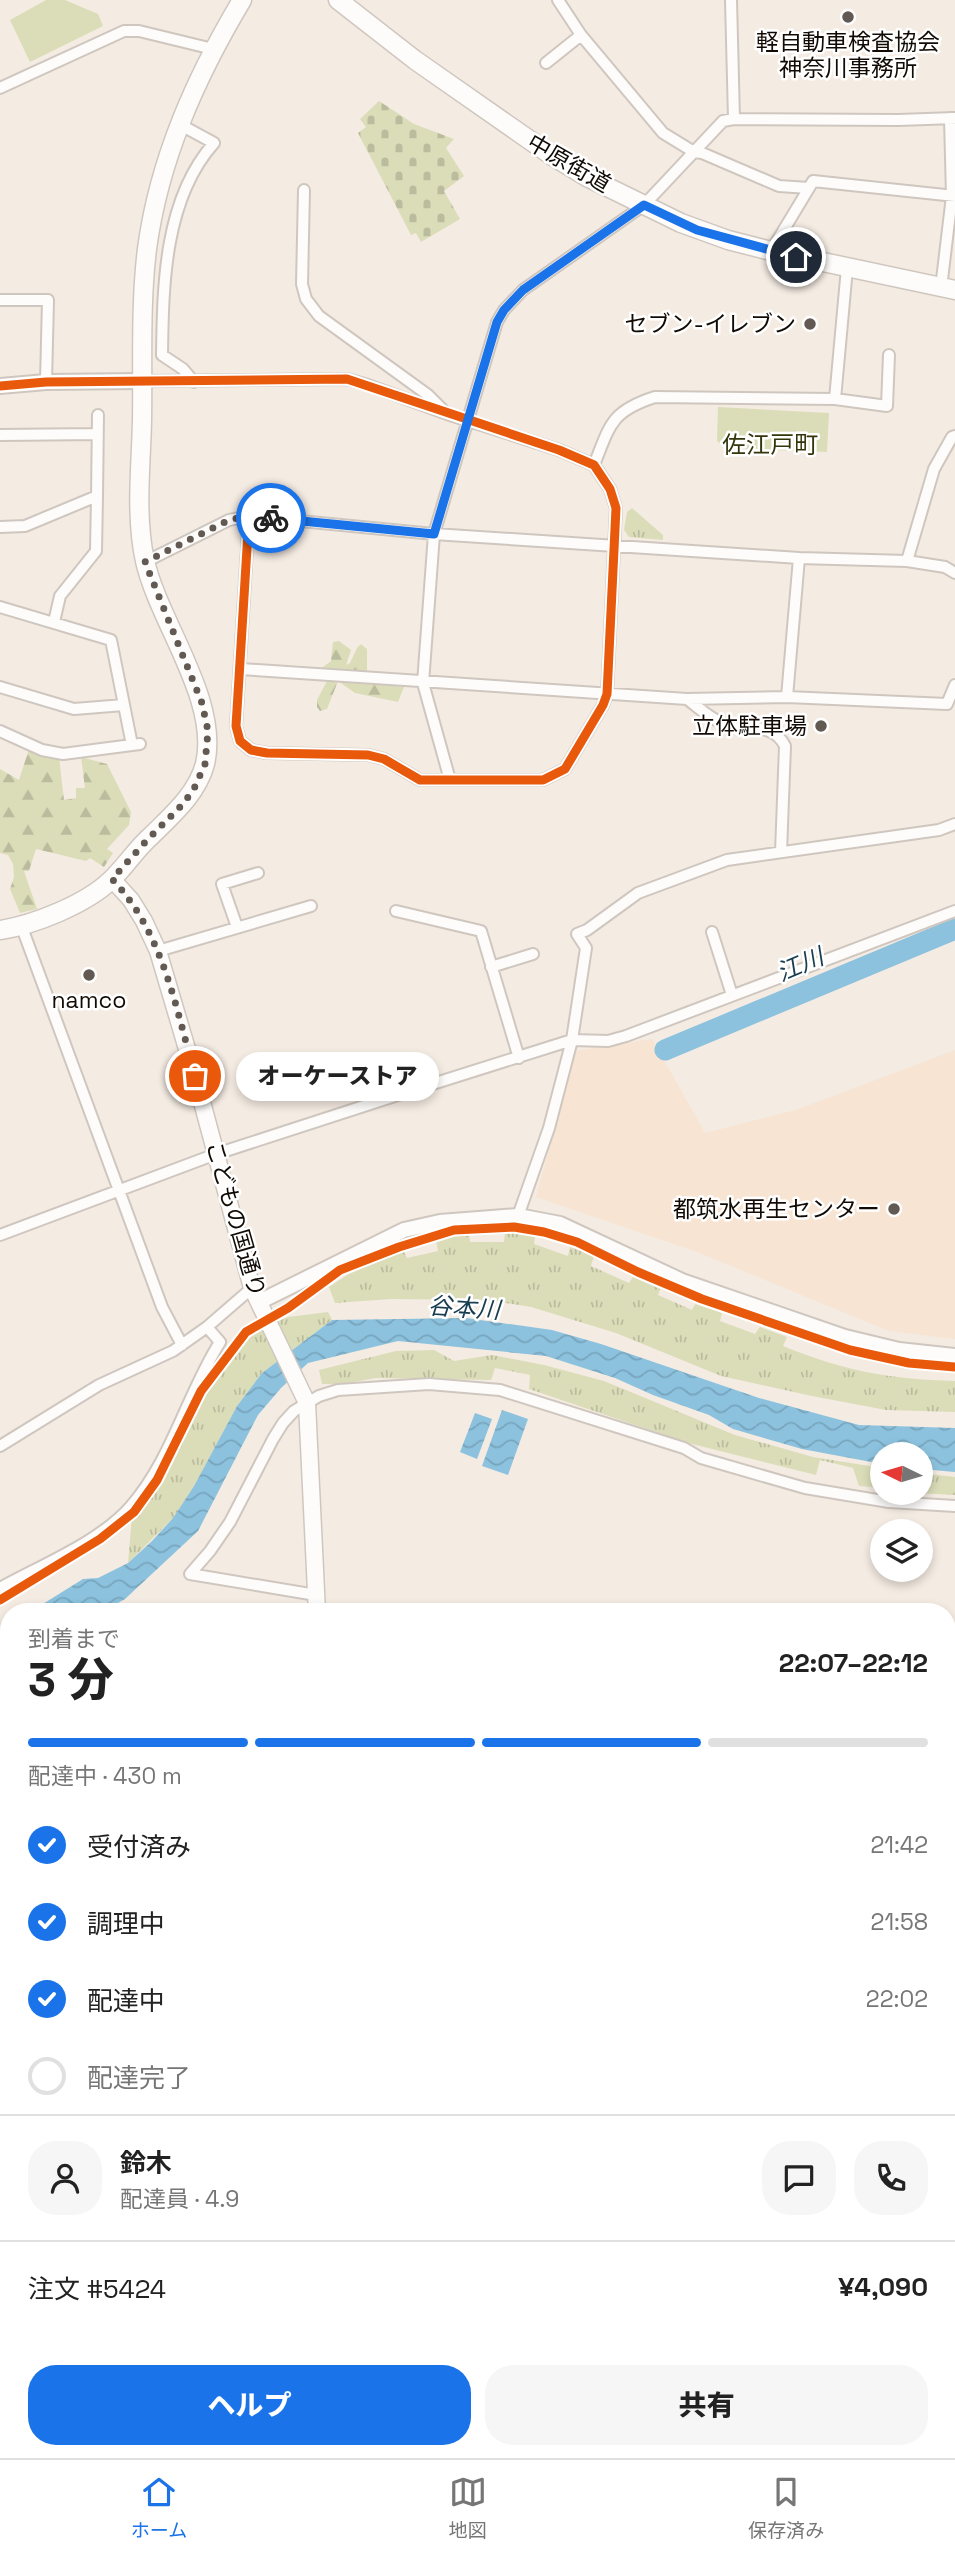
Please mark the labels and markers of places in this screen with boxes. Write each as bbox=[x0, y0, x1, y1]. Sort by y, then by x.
marker: 軽自動車検査協会 神奈川事務所 bbox=[840, 9, 856, 25]
place label: 軽自動車検査協会 神奈川事務所 bbox=[756, 27, 940, 83]
pin bbox=[766, 227, 826, 287]
place label: セブン-イレブン bbox=[625, 309, 796, 339]
marker: セブン-イレブン bbox=[802, 316, 818, 332]
place label: 立体駐車場 bbox=[692, 711, 807, 741]
marker: 立体駐車場 bbox=[813, 718, 829, 734]
marker: namco bbox=[81, 967, 97, 983]
place label: namco bbox=[51, 985, 127, 1015]
pin bbox=[165, 1046, 225, 1106]
callout: オーケーストア bbox=[237, 1052, 440, 1100]
place label: 都筑水再生センター bbox=[673, 1194, 880, 1224]
marker: 都筑水再生センター bbox=[886, 1201, 902, 1217]

